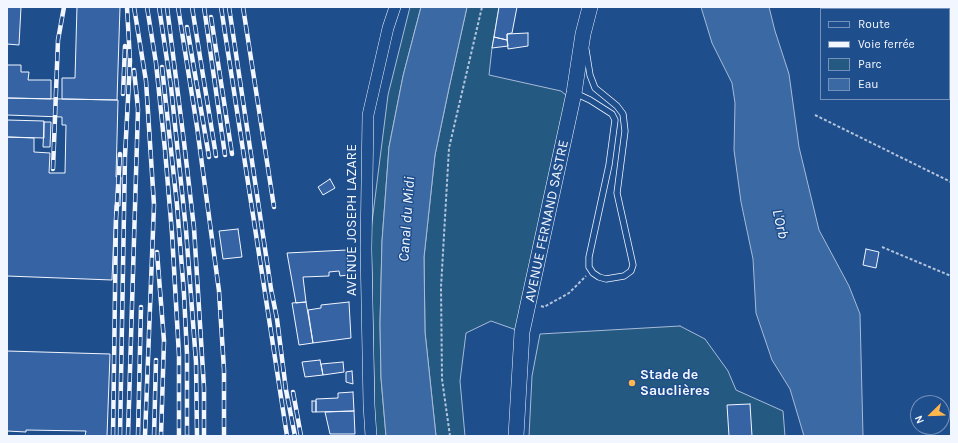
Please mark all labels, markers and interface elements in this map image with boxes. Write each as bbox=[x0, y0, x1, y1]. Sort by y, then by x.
legend bbox=[820, 8, 950, 100]
text: Route bbox=[858, 17, 890, 31]
text: Voie ferrée bbox=[858, 37, 915, 51]
text: Parc bbox=[858, 57, 882, 71]
text: Eau bbox=[858, 77, 879, 91]
street label: AVENUE FERNAND SASTRE bbox=[522, 138, 572, 304]
street label: AVENUE JOSEPH LAZARE bbox=[344, 144, 360, 296]
water label: Canal du Midi bbox=[395, 176, 419, 262]
water label: L'Orb bbox=[768, 207, 792, 241]
place label: Stade de Sauclières bbox=[640, 367, 710, 400]
marker: Stade de Sauclières bbox=[627, 378, 637, 388]
north arrow bbox=[910, 395, 950, 435]
text: N bbox=[912, 413, 927, 426]

